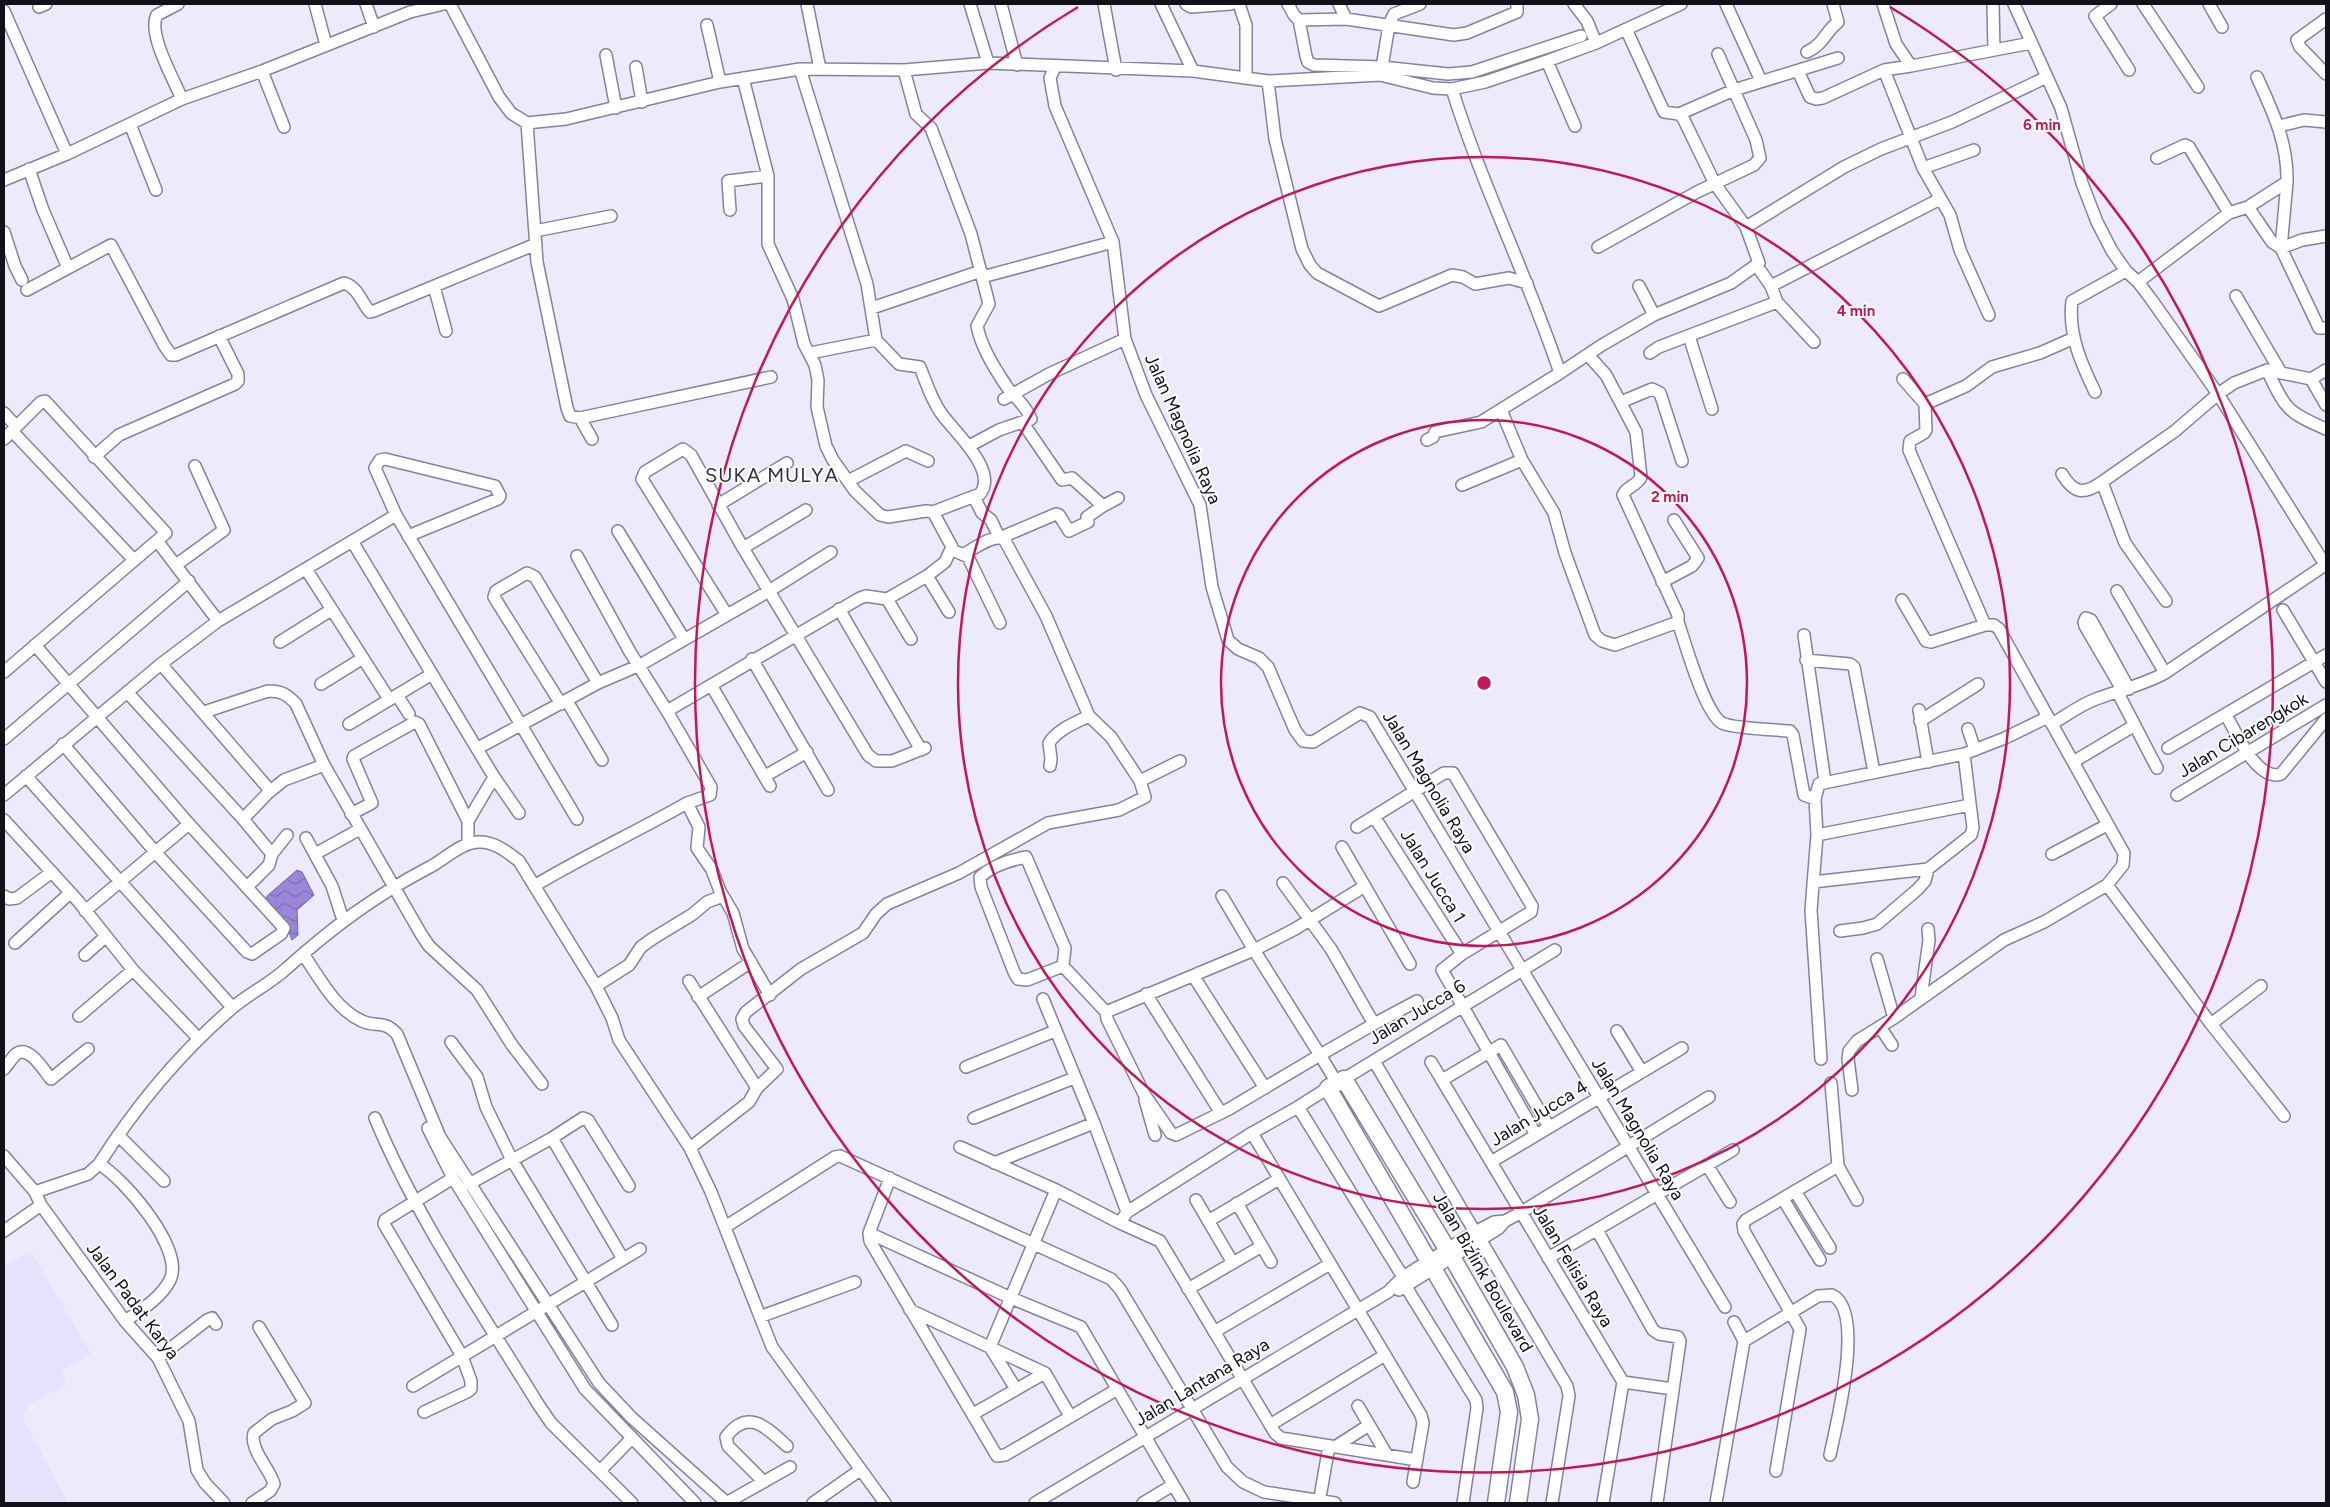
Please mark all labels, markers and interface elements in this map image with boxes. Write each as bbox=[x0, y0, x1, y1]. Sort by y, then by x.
text: 6 min bbox=[2023, 116, 2061, 134]
text: 4 min bbox=[1837, 302, 1875, 320]
street label: Jalan Magnolia Raya bbox=[1140, 351, 1226, 507]
district label: SUKA MULYA bbox=[705, 463, 839, 487]
text: 2 min bbox=[1651, 488, 1689, 506]
centre of rings bbox=[1475, 674, 1493, 692]
street label: Jalan Cibarengkok bbox=[2174, 688, 2312, 782]
street label: Jalan Magnolia Raya bbox=[1378, 707, 1480, 857]
street label: Jalan Jucca 1 bbox=[1396, 825, 1470, 927]
street label: Jalan Jucca 6 bbox=[1365, 975, 1469, 1049]
street label: Jalan Magnolia Raya bbox=[1587, 1054, 1689, 1204]
street label: Jalan Jucca 4 bbox=[1486, 1075, 1592, 1151]
street label: Jalan Bizlink Boulevard bbox=[1428, 1188, 1538, 1356]
street label: Jalan Felisia Raya bbox=[1528, 1201, 1618, 1331]
street label: Jalan Padat Karya bbox=[82, 1238, 184, 1364]
street label: Jalan Lantana Raya bbox=[1131, 1333, 1273, 1431]

